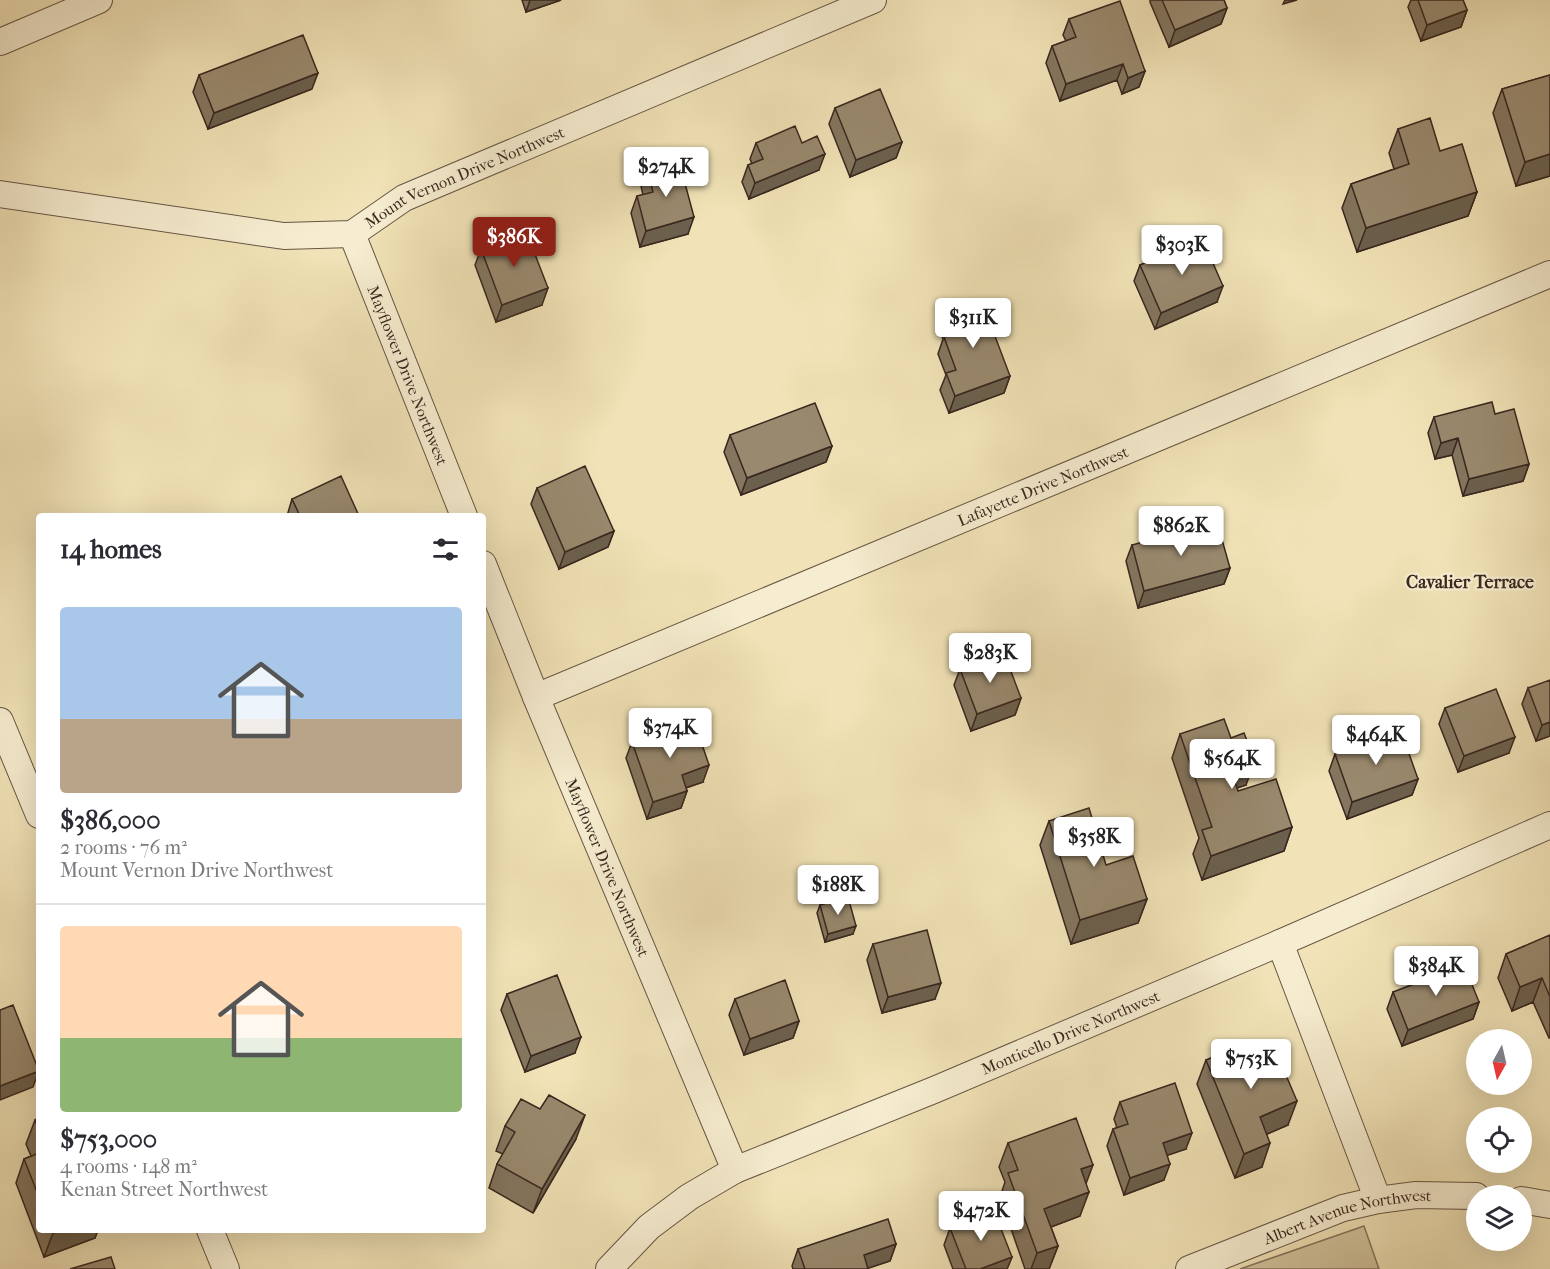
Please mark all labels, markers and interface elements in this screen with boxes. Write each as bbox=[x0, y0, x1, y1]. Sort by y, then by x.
street label: Mount Vernon Drive Northwest bbox=[361, 122, 568, 232]
pin: $274K bbox=[624, 147, 708, 198]
text: $274K bbox=[638, 155, 694, 178]
pin: $386K bbox=[472, 217, 556, 268]
text: $386K bbox=[487, 225, 541, 248]
pin: $303K bbox=[1140, 225, 1224, 276]
text: $303K bbox=[1156, 233, 1209, 256]
street label: Mayflower Drive Northwest bbox=[363, 283, 452, 468]
pin: $311K bbox=[931, 298, 1015, 349]
text: $311K bbox=[949, 306, 997, 329]
street label: Lafayette Drive Northwest bbox=[955, 442, 1131, 530]
pin: $862K bbox=[1139, 506, 1223, 557]
text: $862K bbox=[1153, 514, 1209, 537]
icon: filters bbox=[429, 533, 462, 566]
text: 14 homes bbox=[60, 534, 162, 565]
district label: Cavalier Terrace bbox=[1406, 572, 1534, 593]
pin: $283K bbox=[948, 633, 1032, 684]
text: $283K bbox=[963, 641, 1017, 664]
icon: home bbox=[207, 646, 315, 754]
pin: $374K bbox=[628, 708, 712, 759]
pin: $464K bbox=[1334, 715, 1418, 766]
text: $374K bbox=[643, 716, 697, 739]
text: $464K bbox=[1346, 723, 1406, 746]
pin: $564K bbox=[1190, 739, 1274, 790]
text: $564K bbox=[1204, 747, 1260, 770]
street label: Mayflower Drive Northwest bbox=[561, 775, 653, 960]
text: $386,000 bbox=[60, 805, 161, 836]
pin: $358K bbox=[1052, 817, 1136, 868]
text: $358K bbox=[1068, 825, 1120, 848]
text: 2 rooms · 76 m² bbox=[60, 836, 187, 859]
text: Mount Vernon Drive Northwest bbox=[60, 859, 333, 882]
pin: $188K bbox=[796, 865, 880, 916]
text: $188K bbox=[812, 873, 864, 896]
pin: $384K bbox=[1394, 946, 1478, 997]
text: $384K bbox=[1408, 954, 1464, 977]
icon: home bbox=[207, 965, 315, 1073]
street label: Monticello Drive Northwest bbox=[978, 986, 1163, 1079]
north arrow bbox=[1466, 1029, 1532, 1095]
map controls bbox=[1466, 1029, 1532, 1251]
pin: $753K bbox=[1209, 1039, 1293, 1090]
text: $753K bbox=[1225, 1047, 1277, 1070]
button: locate bbox=[1466, 1107, 1532, 1173]
text: $753,000 bbox=[60, 1124, 157, 1155]
text: 4 rooms · 148 m² bbox=[60, 1155, 197, 1178]
text: Kenan Street Northwest bbox=[60, 1178, 268, 1201]
button: layers bbox=[1466, 1185, 1532, 1251]
street label: Albert Avenue Northwest bbox=[1260, 1186, 1432, 1249]
pin: $472K bbox=[939, 1191, 1023, 1242]
text: $472K bbox=[953, 1199, 1009, 1222]

